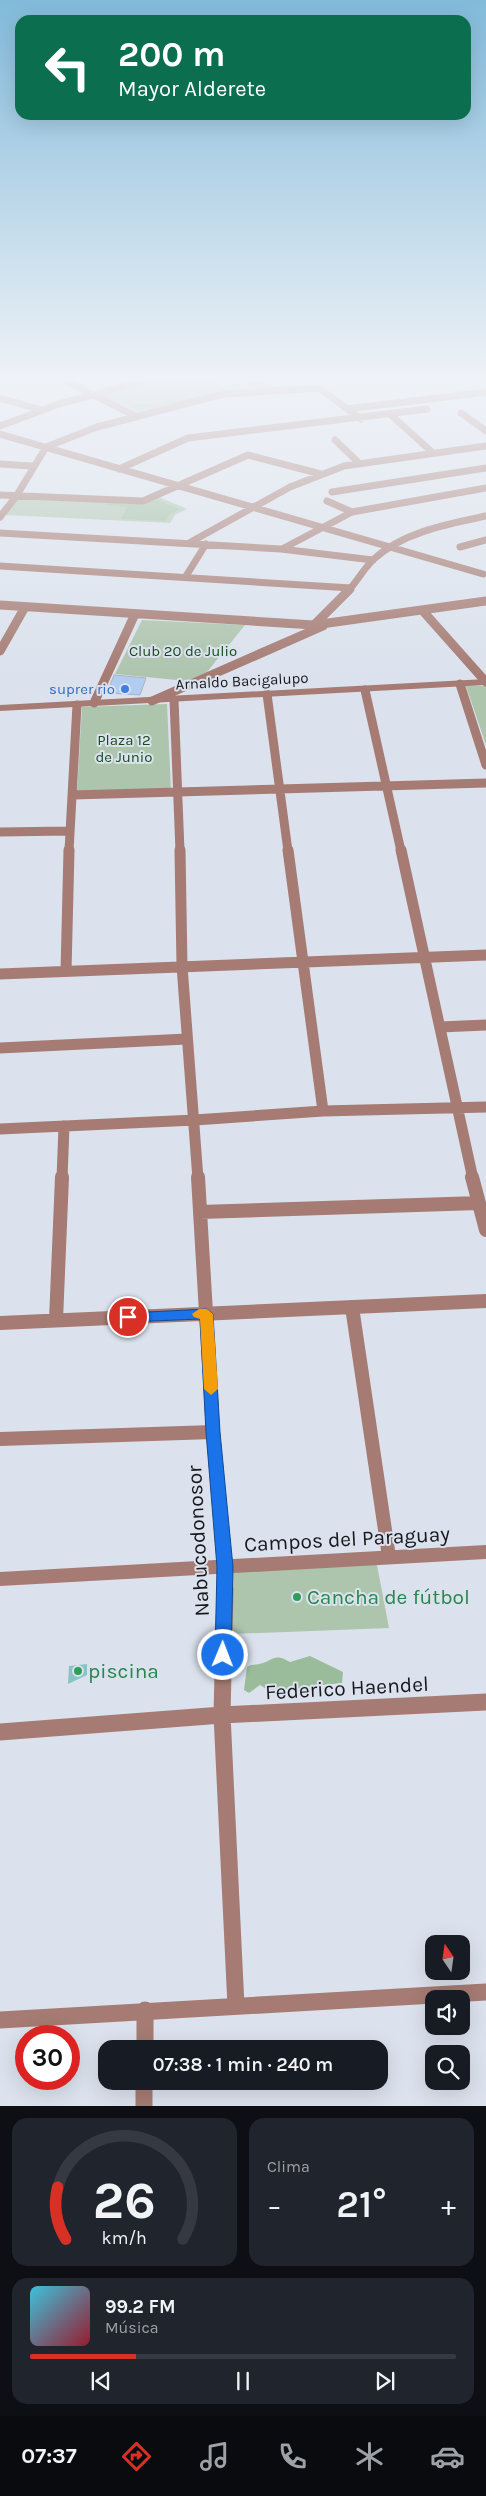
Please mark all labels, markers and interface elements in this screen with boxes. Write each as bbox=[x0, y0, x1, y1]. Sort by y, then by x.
text: 200 m bbox=[118, 34, 226, 75]
icon: left bbox=[35, 35, 100, 100]
text: Mayor Alderete bbox=[118, 76, 266, 102]
park label: Club 20 de Julio bbox=[129, 642, 237, 660]
street label: Arnaldo Bacigalupo bbox=[175, 669, 309, 693]
place label: suprer rio bbox=[49, 680, 115, 698]
marker: suprer rio bbox=[119, 683, 131, 695]
park label: Plaza 12 de Junio bbox=[95, 731, 153, 766]
pin bbox=[107, 1296, 149, 1338]
icon: arrive bbox=[114, 1303, 142, 1331]
street label: Nabucodonosor bbox=[182, 1464, 214, 1617]
street label: Campos del Paraguay bbox=[243, 1522, 451, 1556]
place label: Cancha de fútbol bbox=[307, 1585, 470, 1609]
marker: Cancha de fútbol bbox=[291, 1591, 303, 1603]
position arrow bbox=[196, 1628, 248, 1680]
place label: piscina bbox=[88, 1659, 159, 1683]
marker: piscina bbox=[72, 1665, 84, 1677]
street label: Federico Haendel bbox=[265, 1672, 429, 1704]
north arrow bbox=[425, 1935, 470, 1980]
map controls bbox=[425, 1935, 470, 2090]
button: sound bbox=[425, 1990, 470, 2035]
speed limit sign: 30 bbox=[15, 2025, 80, 2090]
button: search bbox=[425, 2045, 470, 2090]
text: 07:38 · 1 min · 240 m bbox=[153, 2054, 333, 2076]
text: Clima bbox=[267, 2157, 310, 2176]
text: 26 bbox=[93, 2170, 156, 2231]
text: 21° bbox=[336, 2182, 387, 2227]
text: − bbox=[267, 2189, 282, 2222]
text: + bbox=[441, 2189, 456, 2222]
text: km/h bbox=[102, 2228, 147, 2249]
text: 99.2 FM bbox=[105, 2296, 176, 2318]
text: Música bbox=[105, 2318, 158, 2337]
icon: previous bbox=[87, 2367, 115, 2395]
icon: pause bbox=[229, 2367, 257, 2395]
icon: next bbox=[371, 2367, 399, 2395]
icon: directions bbox=[119, 2439, 154, 2474]
icon: music bbox=[197, 2439, 232, 2474]
icon: phone bbox=[275, 2439, 310, 2474]
icon: climate bbox=[352, 2439, 387, 2474]
icon: car bbox=[430, 2439, 465, 2474]
text: 07:37 bbox=[21, 2443, 77, 2469]

